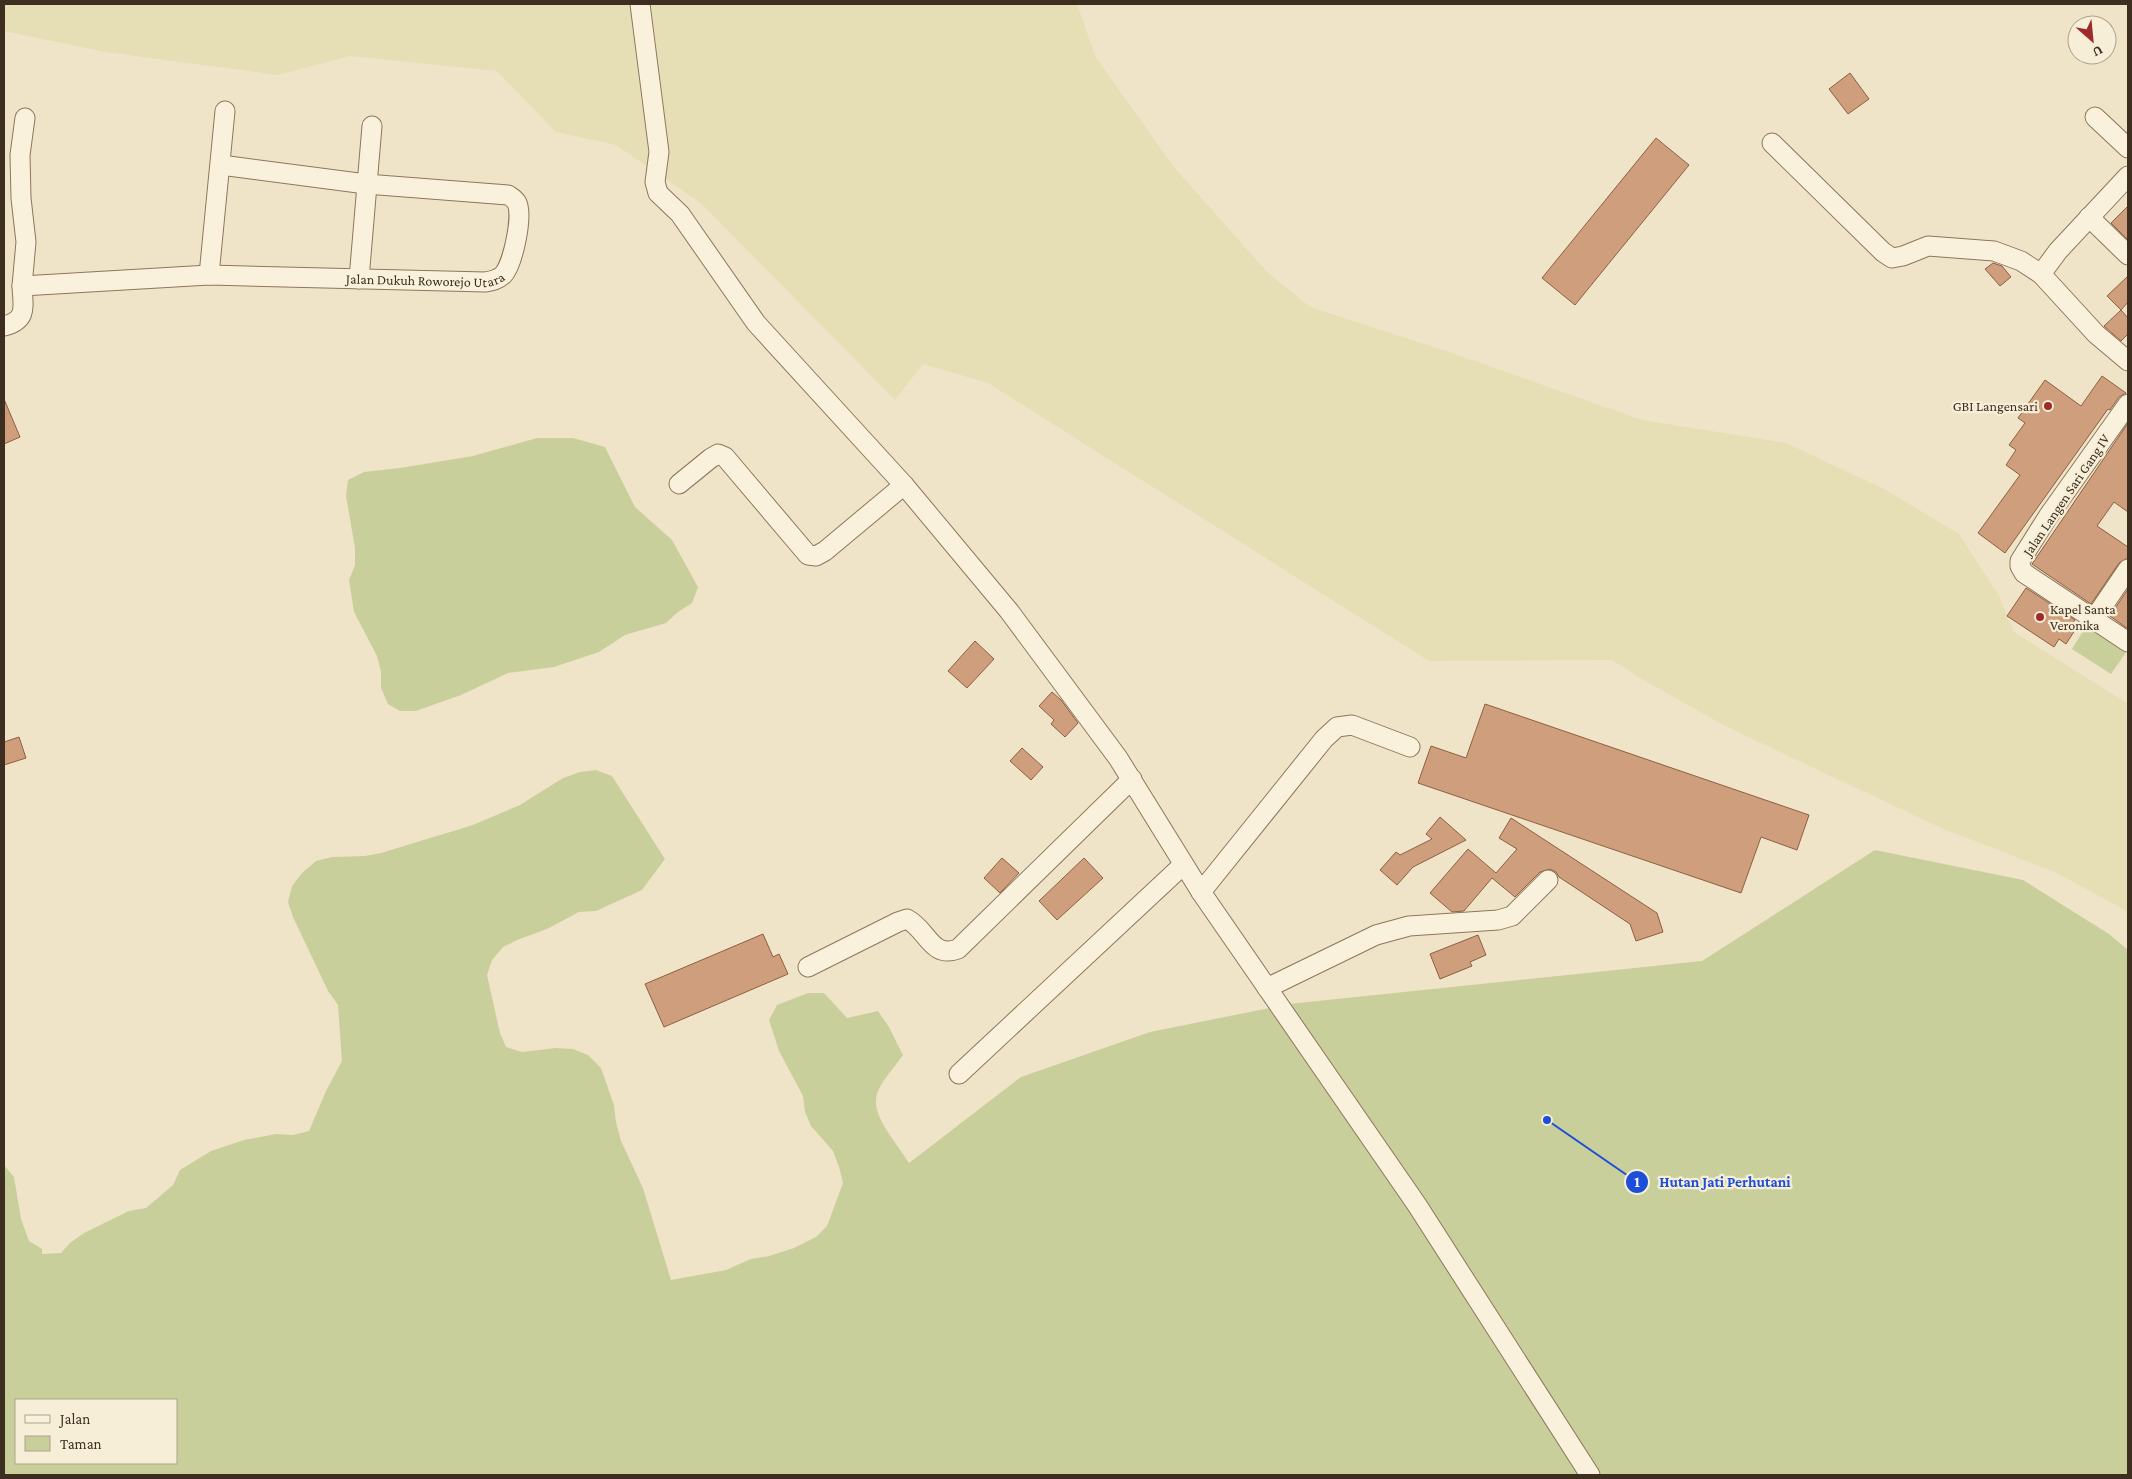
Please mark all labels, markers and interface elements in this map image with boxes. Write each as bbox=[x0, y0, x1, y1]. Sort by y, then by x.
north arrow bbox=[2067, 15, 2117, 65]
text: U bbox=[2090, 42, 2106, 61]
street label: Jalan Dukuh Roworejo Utara bbox=[344, 268, 508, 290]
place label: GBI Langensari bbox=[1953, 398, 2038, 414]
marker: GBI Langensari bbox=[2042, 400, 2054, 412]
street label: Jalan Langen Sari Gang IV bbox=[2018, 431, 2113, 561]
place label: Kapel Santa Veronika bbox=[2050, 601, 2116, 633]
marker: Kapel Santa Veronika bbox=[2034, 611, 2046, 623]
callout: Hutan Jati Perhutani bbox=[1625, 1167, 1801, 1197]
text: 1 bbox=[1634, 1174, 1640, 1190]
text: Hutan Jati Perhutani bbox=[1659, 1174, 1791, 1190]
legend bbox=[15, 1399, 178, 1464]
text: Jalan bbox=[58, 1411, 90, 1428]
text: Taman bbox=[60, 1436, 102, 1452]

